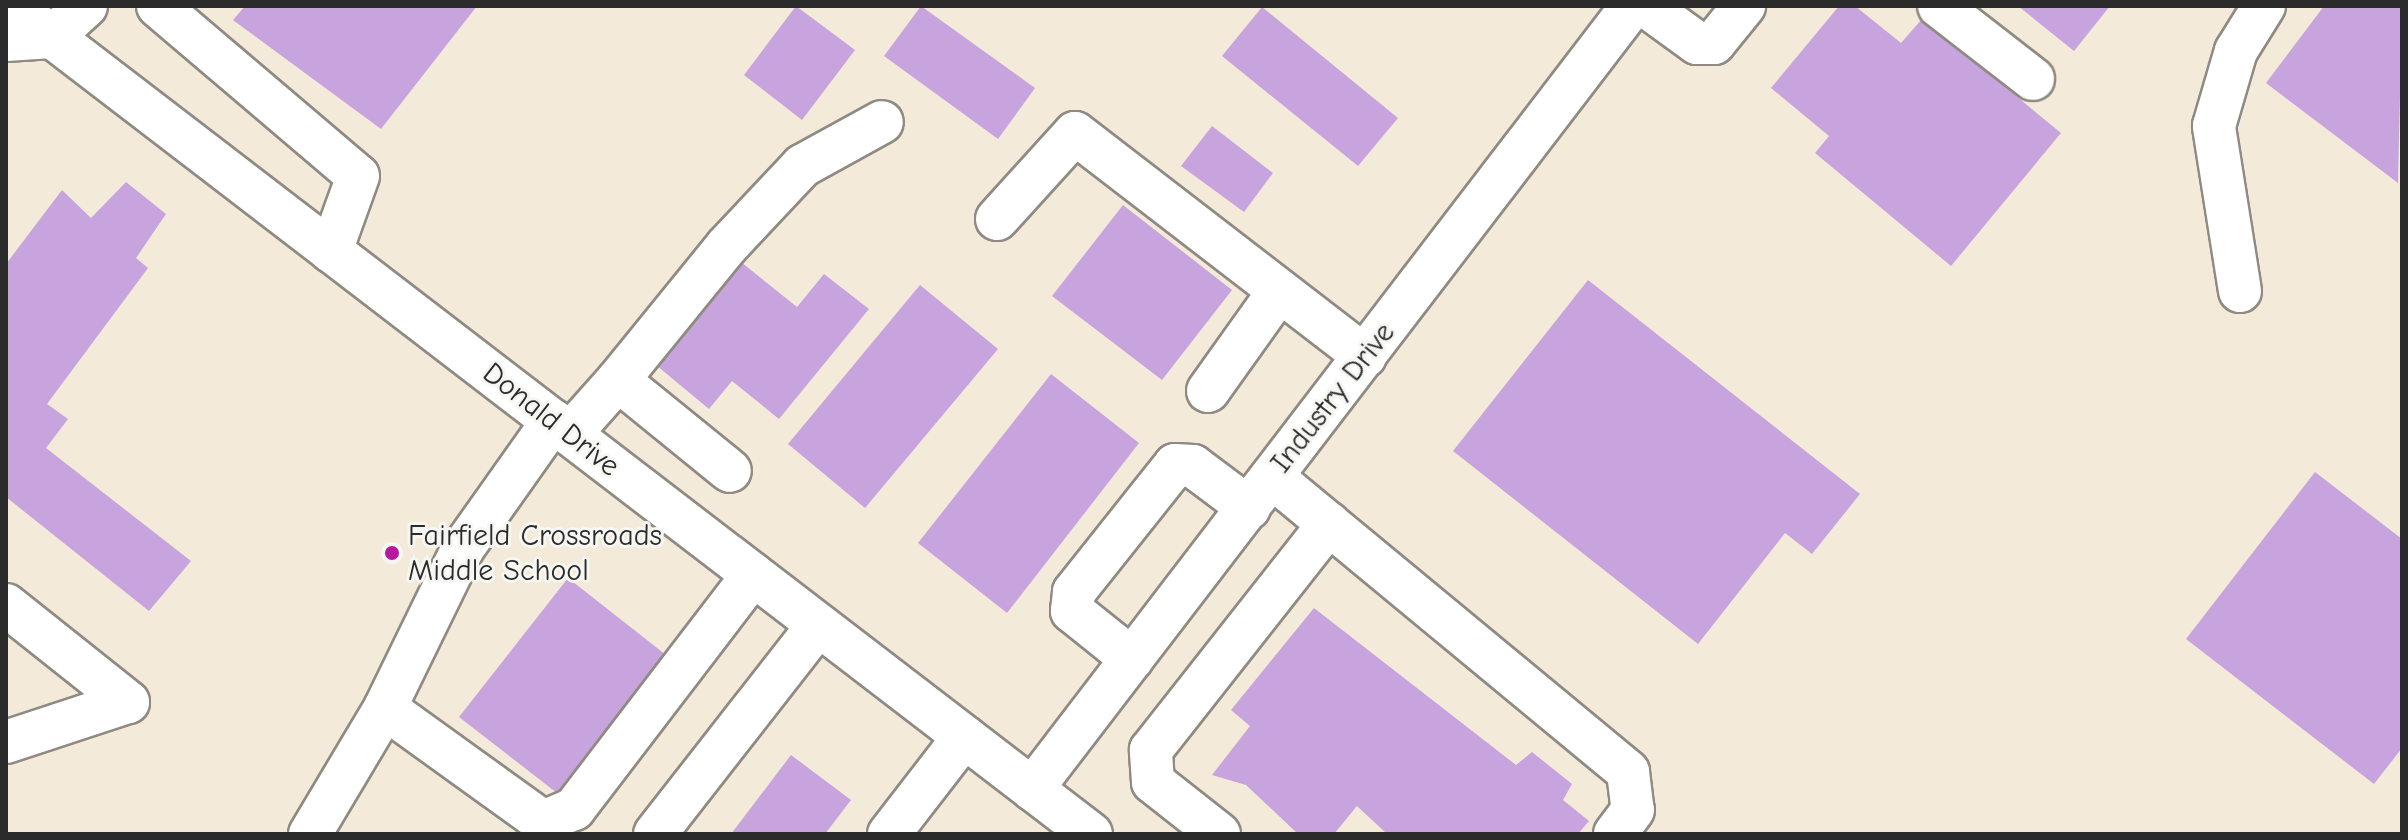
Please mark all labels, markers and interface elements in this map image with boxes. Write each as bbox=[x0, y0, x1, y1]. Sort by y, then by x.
street label: Industry Drive bbox=[1263, 316, 1403, 480]
street label: Donald Drive bbox=[475, 355, 627, 485]
place label: Fairfield Crossroads Middle School bbox=[408, 518, 662, 588]
marker: Fairfield Crossroads Middle School bbox=[383, 544, 401, 562]

